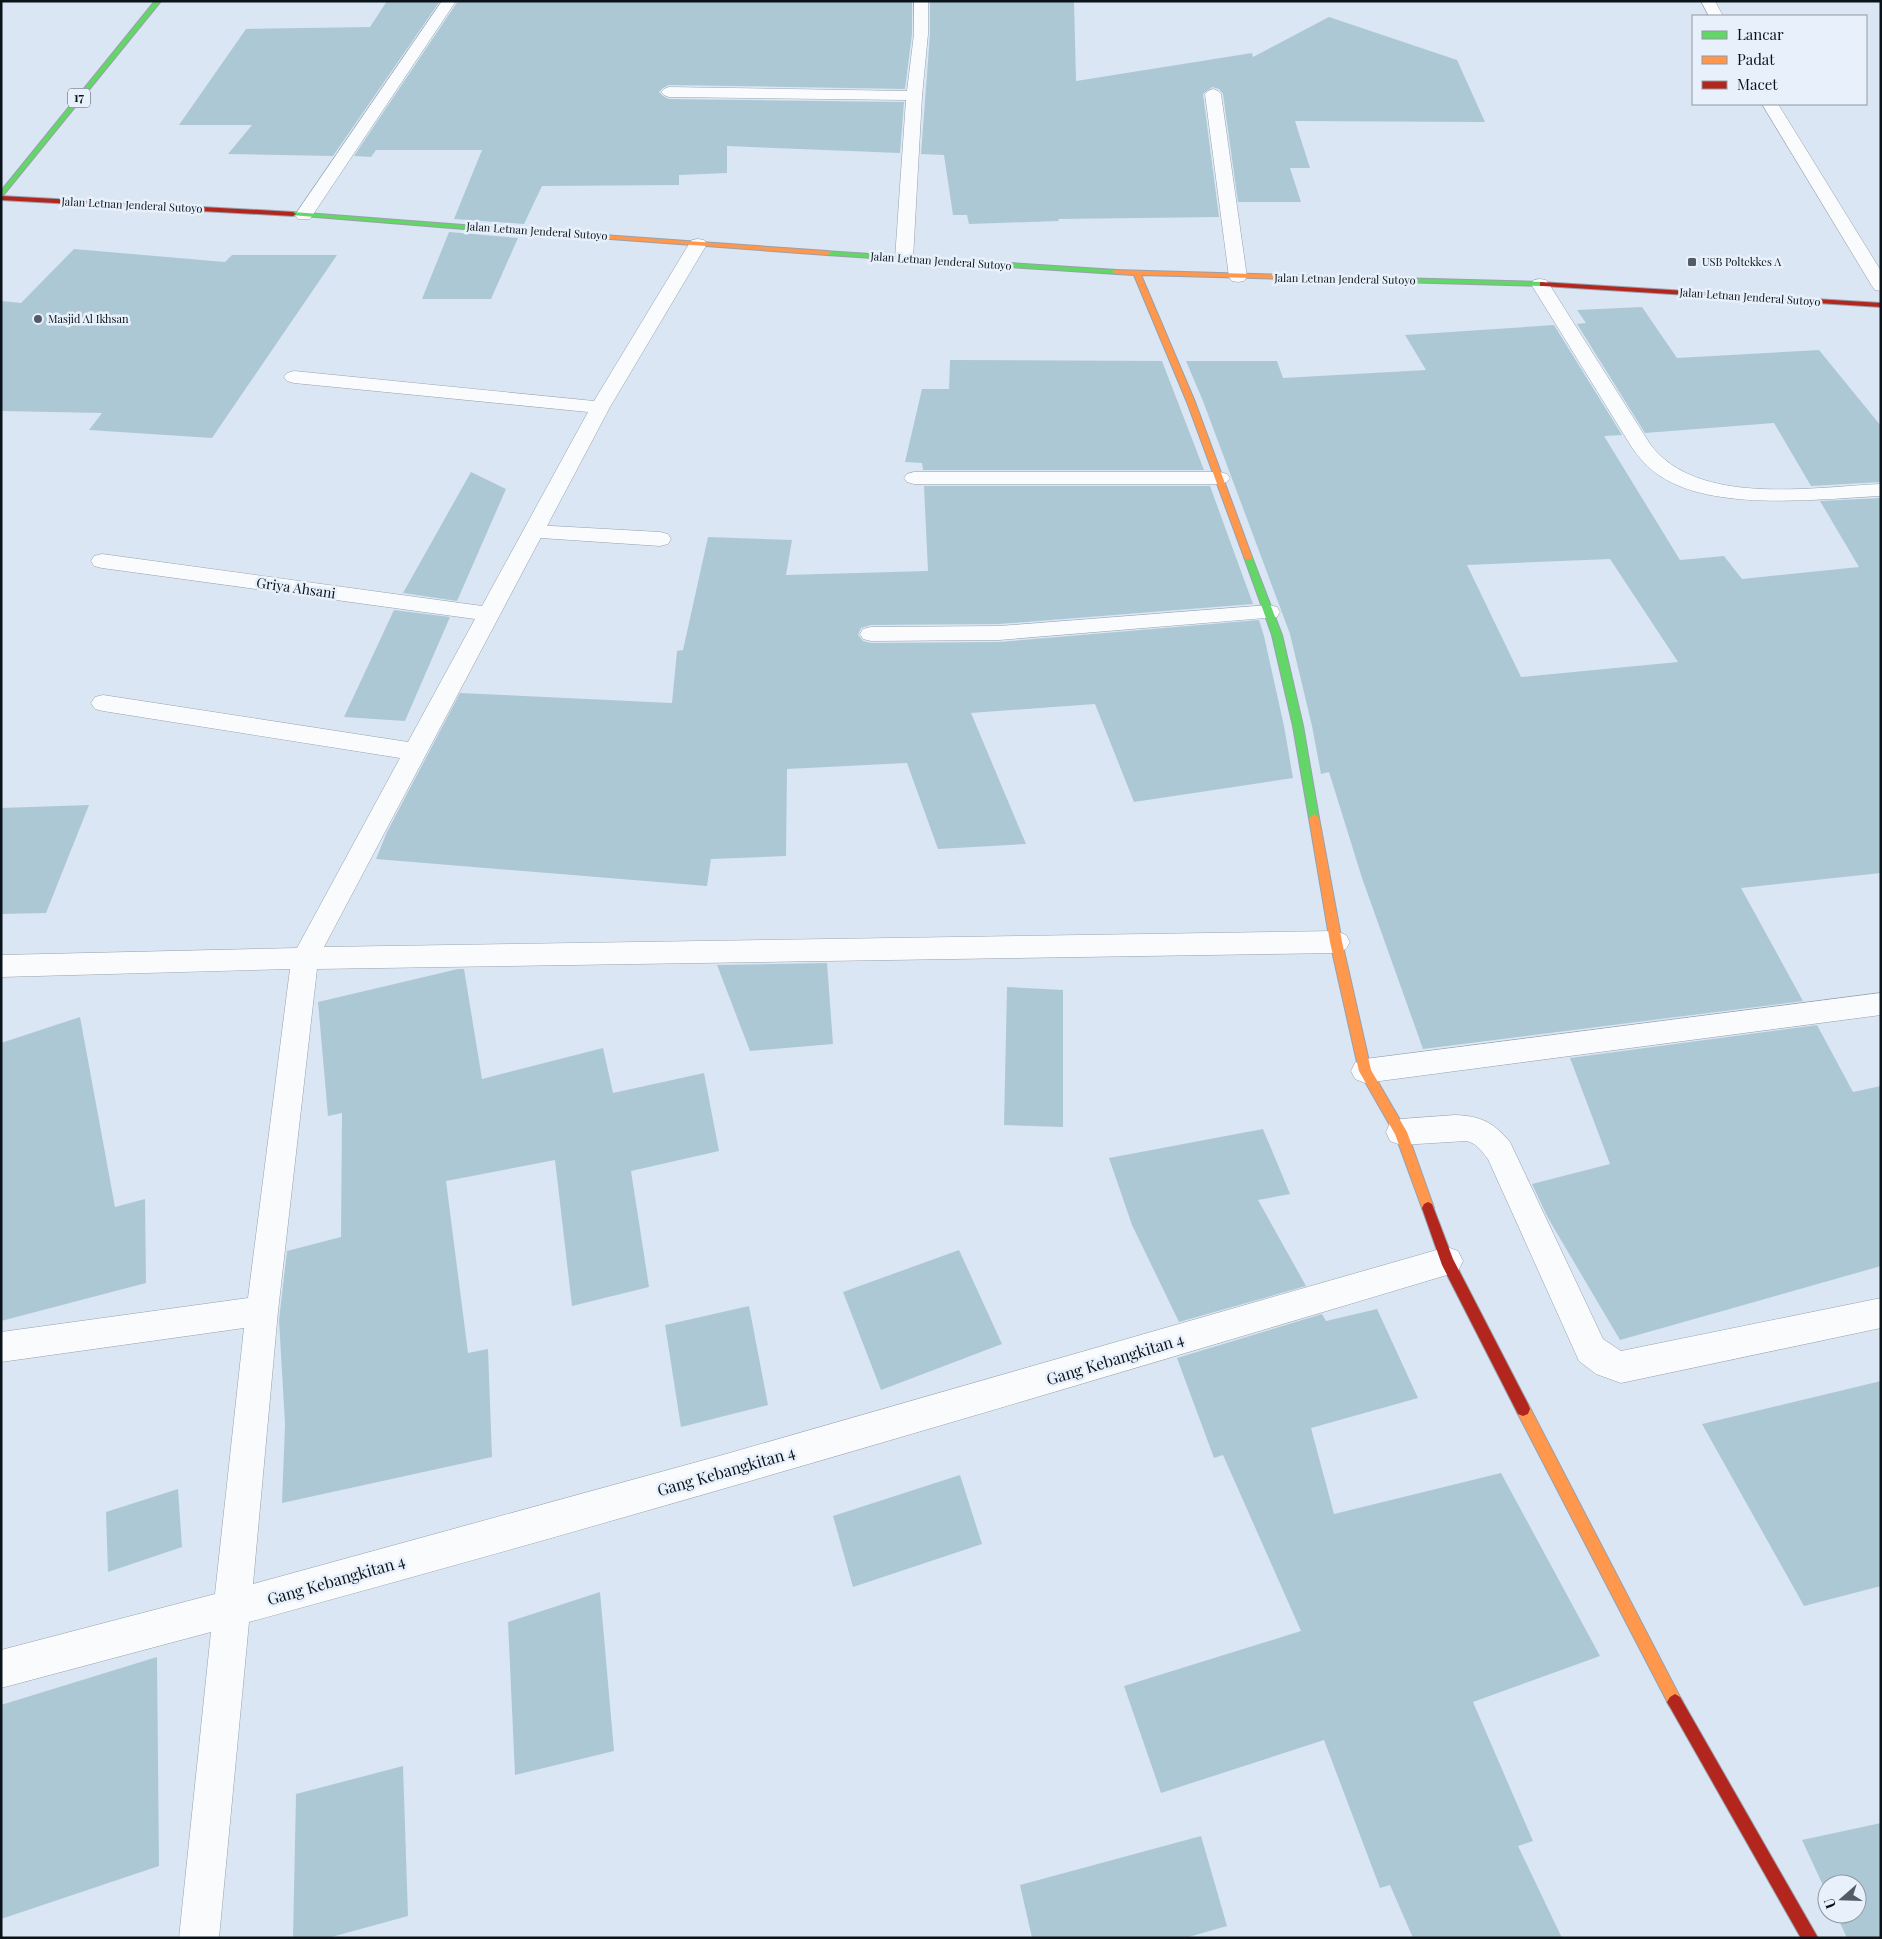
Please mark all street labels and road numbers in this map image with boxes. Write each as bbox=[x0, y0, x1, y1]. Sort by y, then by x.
road number: 17 bbox=[68, 89, 90, 108]
street label: Jalan Letnan Jenderal Sutoyo bbox=[60, 193, 203, 216]
street label: Jalan Letnan Jenderal Sutoyo bbox=[465, 218, 608, 243]
street label: Jalan Letnan Jenderal Sutoyo bbox=[869, 248, 1012, 273]
street label: Jalan Letnan Jenderal Sutoyo bbox=[1273, 270, 1416, 287]
street label: Jalan Letnan Jenderal Sutoyo bbox=[1678, 284, 1821, 309]
street label: Griya Ahsani bbox=[255, 573, 337, 602]
street label: Gang Kebangkitan 4 bbox=[1044, 1328, 1186, 1389]
street label: Gang Kebangkitan 4 bbox=[654, 1441, 797, 1500]
street label: Gang Kebangkitan 4 bbox=[264, 1550, 407, 1609]

